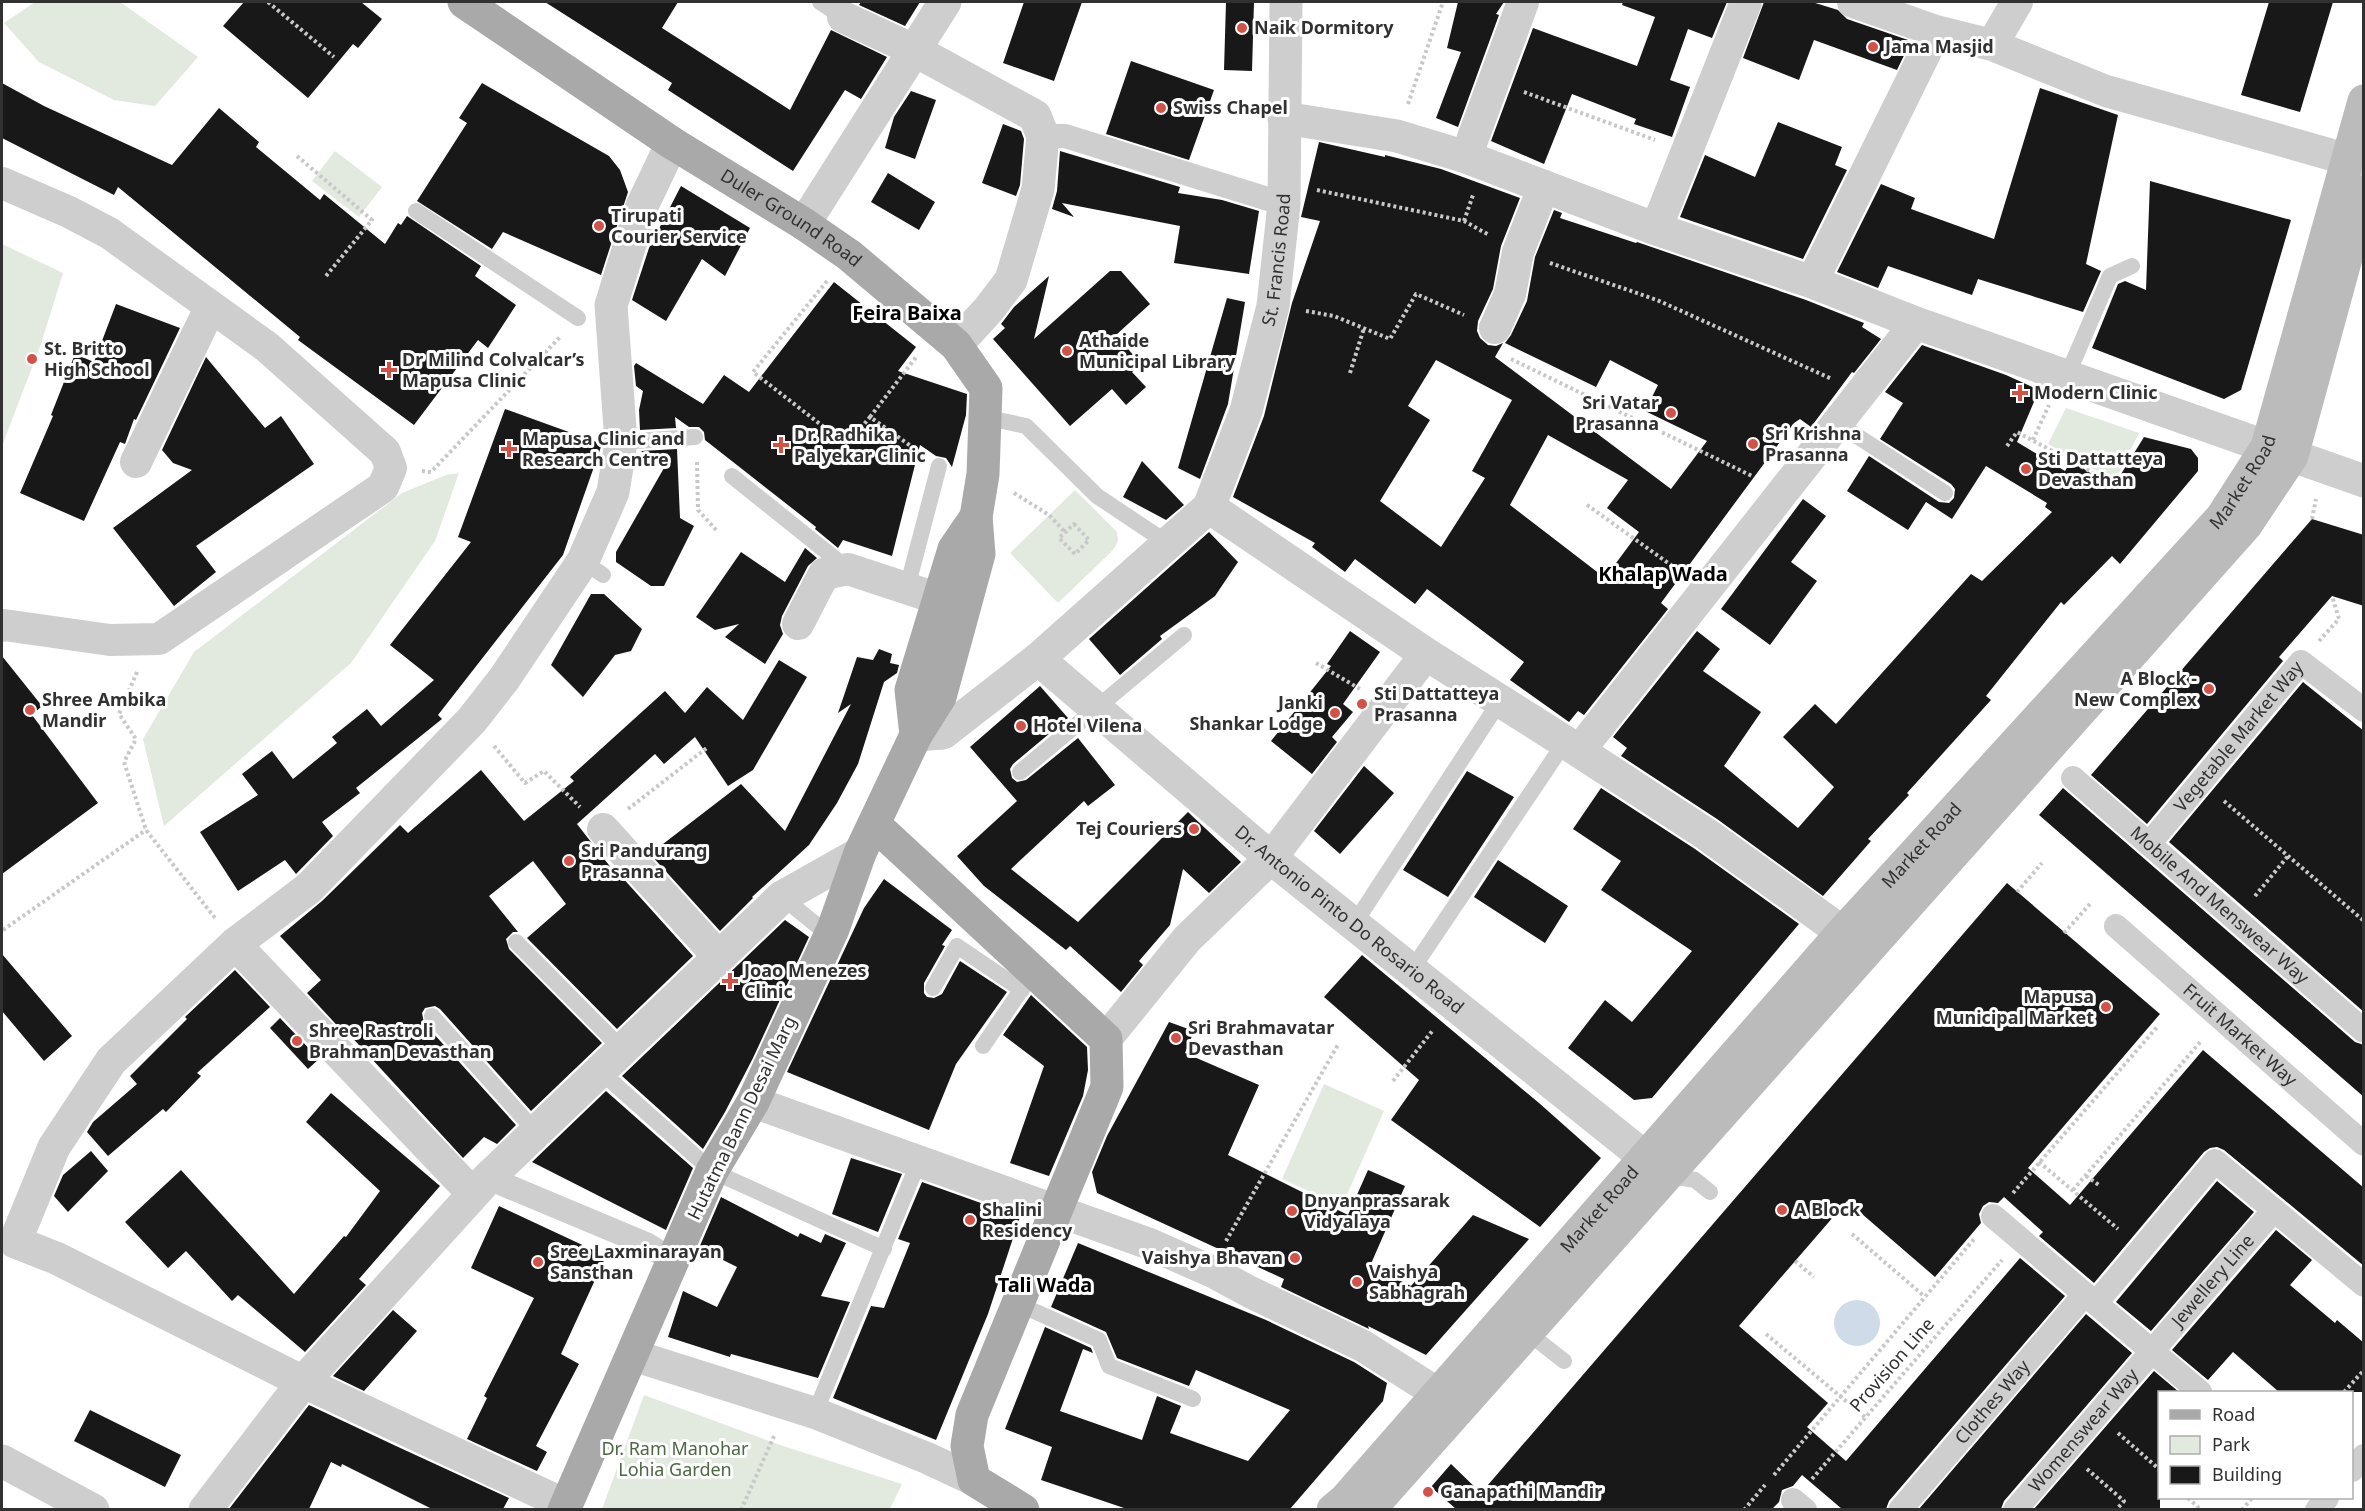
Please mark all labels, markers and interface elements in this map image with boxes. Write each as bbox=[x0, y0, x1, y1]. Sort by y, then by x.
place label: Naik Dormitory bbox=[1254, 15, 1394, 39]
marker: Naik Dormitory bbox=[1235, 21, 1249, 35]
place label: Jama Masjid bbox=[1883, 34, 1994, 58]
marker: Jama Masjid bbox=[1866, 40, 1880, 54]
place label: Swiss Chapel bbox=[1173, 95, 1288, 119]
marker: Swiss Chapel bbox=[1154, 101, 1168, 115]
street label: Duler Ground Road bbox=[716, 163, 867, 272]
street label: St. Francis Road bbox=[1255, 193, 1295, 328]
place label: Tirupati Courier Service bbox=[611, 203, 747, 248]
marker: Tirupati Courier Service bbox=[592, 219, 606, 233]
district label: Feira Baixa bbox=[852, 299, 962, 326]
place label: Athaide Municipal Library bbox=[1079, 328, 1236, 373]
place label: St. Britto High School bbox=[44, 336, 150, 381]
marker: Athaide Municipal Library bbox=[1060, 344, 1074, 358]
place label: Dr Milind Colvalcar’s Mapusa Clinic bbox=[402, 347, 585, 392]
marker: St. Britto High School bbox=[25, 352, 39, 366]
marker: Dr Milind Colvalcar’s Mapusa Clinic bbox=[380, 361, 398, 379]
place label: Modern Clinic bbox=[2034, 380, 2157, 404]
marker: Modern Clinic bbox=[2011, 384, 2029, 402]
place label: Sri Vatar Prasanna bbox=[1575, 390, 1659, 435]
marker: Sri Vatar Prasanna bbox=[1664, 406, 1678, 420]
place label: Sri Krishna Prasanna bbox=[1765, 421, 1862, 466]
place label: Dr. Radhika Palyekar Clinic bbox=[794, 422, 926, 467]
place label: Mapusa Clinic and Research Centre bbox=[522, 426, 685, 471]
street label: Market Road bbox=[2204, 432, 2281, 534]
marker: Dr. Radhika Palyekar Clinic bbox=[772, 436, 790, 454]
marker: Sri Krishna Prasanna bbox=[1746, 437, 1760, 451]
marker: Mapusa Clinic and Research Centre bbox=[500, 440, 518, 458]
place label: Sti Dattatteya Devasthan bbox=[2038, 446, 2163, 491]
marker: Sti Dattatteya Devasthan bbox=[2019, 462, 2033, 476]
district label: Khalap Wada bbox=[1598, 560, 1728, 587]
street label: Vegetable Market Way bbox=[2168, 655, 2308, 816]
place label: A Block - New Complex bbox=[2074, 666, 2198, 711]
place label: Sti Dattatteya Prasanna bbox=[1374, 681, 1499, 726]
marker: A Block - New Complex bbox=[2202, 682, 2216, 696]
place label: Shree Ambika Mandir bbox=[42, 687, 166, 732]
place label: Janki Shankar Lodge bbox=[1189, 690, 1323, 735]
marker: Sti Dattatteya Prasanna bbox=[1355, 697, 1369, 711]
marker: Shree Ambika Mandir bbox=[23, 703, 37, 717]
marker: Janki Shankar Lodge bbox=[1328, 706, 1342, 720]
place label: Hotel Vilena bbox=[1033, 713, 1142, 737]
marker: Hotel Vilena bbox=[1014, 719, 1028, 733]
street label: Market Road bbox=[1876, 797, 1966, 893]
place label: Tej Couriers bbox=[1076, 816, 1182, 840]
street label: Dr. Antonio Pinto Do Rosario Road bbox=[1230, 819, 1469, 1019]
street label: Mobile And Menswear Way bbox=[2126, 820, 2315, 989]
marker: Tej Couriers bbox=[1187, 822, 1201, 836]
place label: Sri Pandurang Prasanna bbox=[581, 838, 707, 883]
marker: Sri Pandurang Prasanna bbox=[562, 854, 576, 868]
place label: Joao Menezes Clinic bbox=[742, 958, 867, 1003]
marker: Joao Menezes Clinic bbox=[721, 972, 739, 990]
street label: Fruit Market Way bbox=[2178, 978, 2303, 1091]
place label: Mapusa Municipal Market bbox=[1936, 984, 2094, 1029]
marker: Mapusa Municipal Market bbox=[2099, 1000, 2113, 1014]
street label: Hutatma Bann Desai Marg bbox=[681, 1012, 801, 1223]
place label: Sri Brahmavatar Devasthan bbox=[1188, 1015, 1334, 1060]
place label: Shree Rastroli Brahman Devasthan bbox=[309, 1018, 492, 1063]
marker: Sri Brahmavatar Devasthan bbox=[1169, 1031, 1183, 1045]
marker: Shree Rastroli Brahman Devasthan bbox=[290, 1034, 304, 1048]
street label: Market Road bbox=[1554, 1160, 1644, 1257]
place label: Dnyanprassarak Vidyalaya bbox=[1304, 1188, 1451, 1233]
place label: Shalini Residency bbox=[982, 1197, 1073, 1242]
place label: A Block bbox=[1794, 1197, 1861, 1221]
marker: A Block bbox=[1775, 1203, 1789, 1217]
marker: Dnyanprassarak Vidyalaya bbox=[1285, 1204, 1299, 1218]
marker: Shalini Residency bbox=[963, 1213, 977, 1227]
street label: Jewellery Line bbox=[2164, 1229, 2259, 1333]
place label: Sree Laxminarayan Sansthan bbox=[550, 1239, 722, 1284]
place label: Vaishya Bhavan bbox=[1142, 1245, 1283, 1269]
marker: Vaishya Bhavan bbox=[1288, 1251, 1302, 1265]
marker: Sree Laxminarayan Sansthan bbox=[531, 1255, 545, 1269]
place label: Vaishya Sabhagrah bbox=[1369, 1259, 1465, 1304]
district label: Tali Wada bbox=[998, 1271, 1092, 1298]
marker: Vaishya Sabhagrah bbox=[1350, 1275, 1364, 1289]
street label: Provision Line bbox=[1844, 1312, 1939, 1417]
street label: Clothes Way bbox=[1949, 1354, 2035, 1449]
street label: Womenswear Way bbox=[2023, 1362, 2144, 1497]
legend bbox=[2158, 1391, 2353, 1499]
text: Road bbox=[2212, 1402, 2255, 1426]
text: Park bbox=[2212, 1432, 2250, 1456]
park label: Dr. Ram Manohar Lohia Garden bbox=[601, 1436, 749, 1481]
text: Building bbox=[2212, 1462, 2282, 1486]
place label: Ganapathi Mandir bbox=[1440, 1479, 1602, 1503]
marker: Ganapathi Mandir bbox=[1421, 1485, 1435, 1499]

